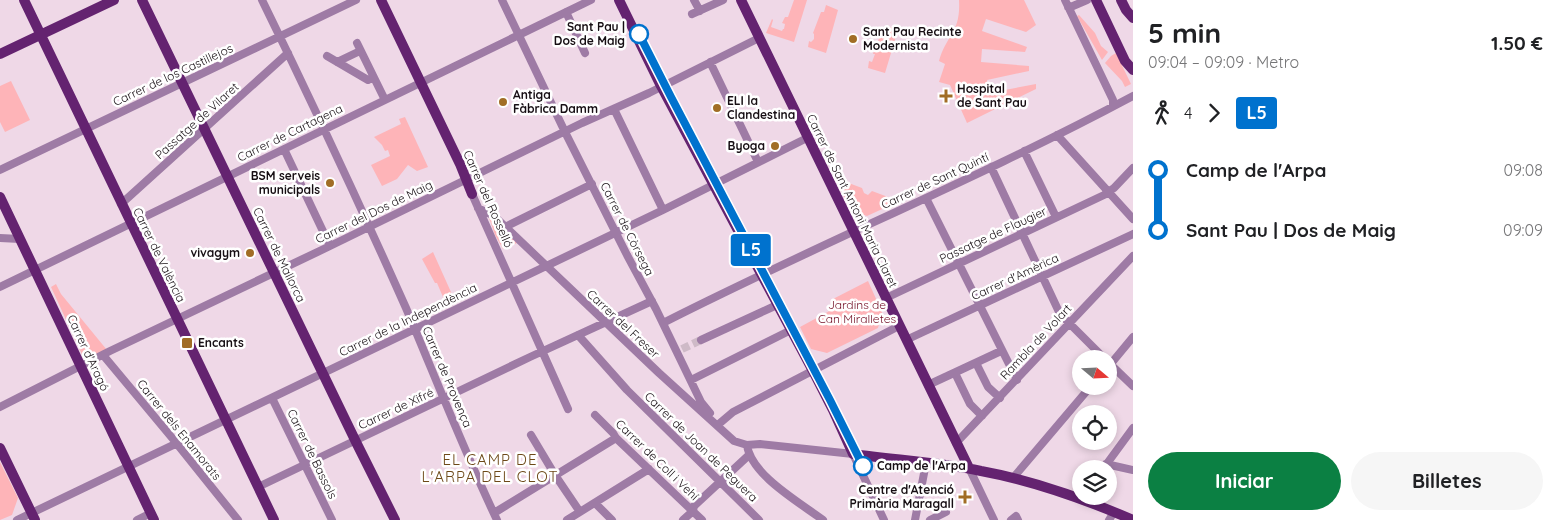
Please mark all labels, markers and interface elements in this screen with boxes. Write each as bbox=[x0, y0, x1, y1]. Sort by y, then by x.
text: 5 min bbox=[1148, 15, 1221, 50]
place label: Sant Pau | Dos de Maig bbox=[554, 19, 625, 48]
marker: Sant Pau | Dos de Maig bbox=[629, 24, 649, 44]
place label: Sant Pau Recinte Modernista bbox=[863, 24, 962, 53]
text: 1.50 € bbox=[1491, 31, 1543, 55]
marker: Sant Pau Recinte Modernista bbox=[847, 33, 859, 45]
street label: Carrer de los Castillejos bbox=[110, 40, 235, 109]
text: 09:04 – 09:09 · Metro bbox=[1148, 52, 1299, 72]
street label: Passatge de Vilaret bbox=[152, 79, 242, 162]
place label: Hospital de Sant Pau bbox=[957, 81, 1027, 110]
place label: Antiga Fàbrica Damm bbox=[513, 87, 598, 116]
marker: Hospital de Sant Pau bbox=[939, 89, 953, 103]
place label: ELI la Clandestina bbox=[727, 93, 795, 122]
marker: Antiga Fàbrica Damm bbox=[497, 96, 509, 108]
icon: walk bbox=[1148, 99, 1176, 127]
icon: forward bbox=[1200, 99, 1228, 127]
street label: Carrer de Cartagena bbox=[235, 101, 345, 165]
text: L5 bbox=[1246, 101, 1267, 124]
marker: ELI la Clandestina bbox=[711, 102, 723, 114]
text: 4 bbox=[1184, 103, 1192, 123]
street label: Carrer de Sant Antoni Maria Claret bbox=[804, 112, 901, 290]
place label: Byoga bbox=[728, 138, 765, 153]
marker: Byoga bbox=[769, 140, 781, 152]
street label: Carrer del Rosselló bbox=[460, 148, 517, 250]
street label: Carrer de Sant Quintí bbox=[879, 149, 991, 212]
text: Camp de l'Arpa bbox=[1186, 158, 1327, 182]
text: 09:08 bbox=[1503, 160, 1543, 180]
place label: BSM serveis municipals bbox=[251, 168, 320, 197]
street label: Carrer del Dos de Maig bbox=[313, 177, 435, 246]
marker: BSM serveis municipals bbox=[324, 177, 336, 189]
street label: Carrer de Còrsega bbox=[597, 180, 657, 278]
street label: Passatge de Flaugier bbox=[937, 203, 1049, 266]
street label: Carrer de València bbox=[130, 205, 189, 305]
street label: Carrer de Mallorca bbox=[250, 205, 309, 305]
text: Sant Pau | Dos de Maig bbox=[1186, 218, 1396, 242]
text: 09:09 bbox=[1503, 220, 1543, 240]
line badge: L5 bbox=[728, 234, 774, 266]
text: L5 bbox=[741, 238, 761, 261]
place label: vivagym bbox=[190, 245, 240, 260]
marker: vivagym bbox=[244, 247, 256, 259]
street label: Carrer d'Amèrica bbox=[969, 250, 1061, 303]
street label: Carrer de la Independència bbox=[336, 280, 479, 359]
street label: Carrer del Freser bbox=[584, 286, 663, 361]
park label: Jardins de Can Miralletes bbox=[818, 297, 896, 326]
street label: Rambla de Volart bbox=[997, 301, 1075, 383]
street label: Carrer d'Aragó bbox=[64, 312, 113, 393]
street label: Carrer de Provença bbox=[419, 324, 476, 430]
place label: Encants bbox=[198, 335, 244, 350]
marker: Encants bbox=[180, 336, 194, 350]
north arrow bbox=[1072, 350, 1118, 395]
map controls bbox=[1072, 350, 1117, 505]
street label: Carrer dels Enamorats bbox=[134, 376, 225, 483]
street label: Carrer de Xifré bbox=[356, 384, 436, 433]
street label: Carrer de Joan de Peguera bbox=[642, 389, 761, 505]
button: locate bbox=[1072, 405, 1117, 450]
street label: Carrer de Bassols bbox=[284, 406, 341, 501]
street label: Carrer de Coll i Vehí bbox=[613, 416, 702, 503]
district label: EL CAMP DE L'ARPA DEL CLOT bbox=[421, 450, 559, 486]
button: Iniciar bbox=[1148, 452, 1341, 510]
button: Billetes bbox=[1351, 452, 1543, 510]
marker: Camp de l'Arpa bbox=[853, 456, 873, 476]
place label: Camp de l'Arpa bbox=[877, 458, 966, 473]
button: layers bbox=[1072, 460, 1117, 505]
place label: Centre d'Atenció Primària Maragall bbox=[850, 482, 954, 511]
marker: Centre d'Atenció Primària Maragall bbox=[958, 490, 972, 504]

